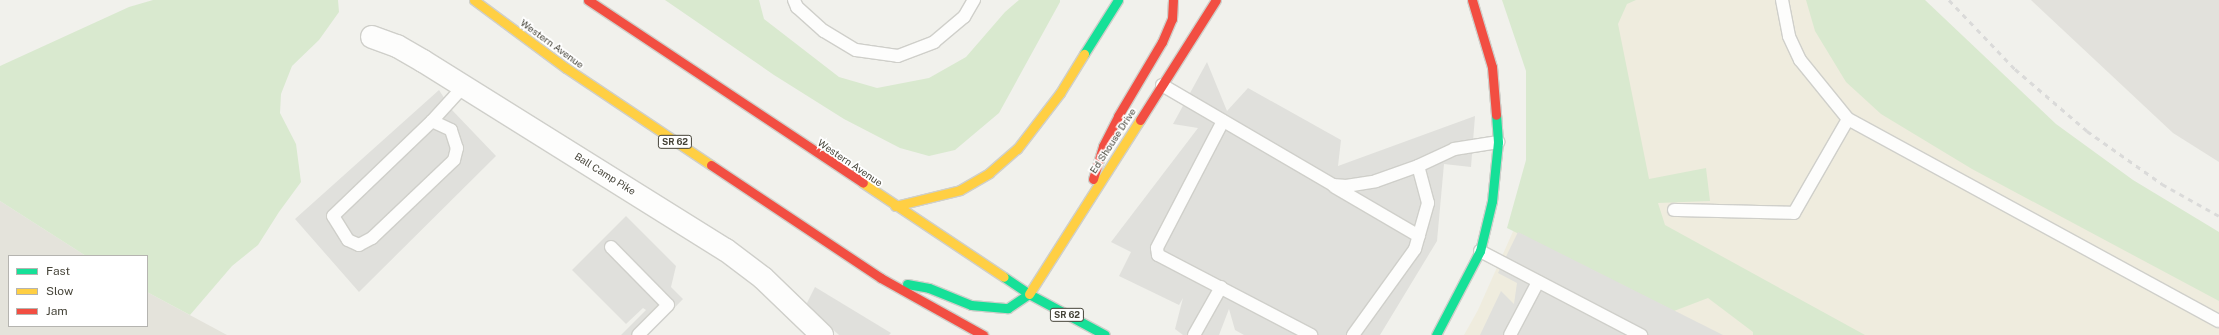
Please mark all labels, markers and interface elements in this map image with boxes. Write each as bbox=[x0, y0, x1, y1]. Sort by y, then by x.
street label: Western Avenue bbox=[518, 17, 586, 71]
street label: Ed Shouse Drive bbox=[1087, 106, 1139, 176]
road number: SR 62 bbox=[657, 135, 693, 149]
street label: Western Avenue bbox=[815, 137, 885, 189]
street label: Ball Camp Pike bbox=[572, 150, 638, 198]
legend bbox=[8, 255, 148, 327]
text: Fast bbox=[46, 264, 70, 278]
text: Slow bbox=[46, 284, 73, 298]
text: Jam bbox=[46, 304, 68, 318]
road number: SR 62 bbox=[1049, 308, 1085, 322]

